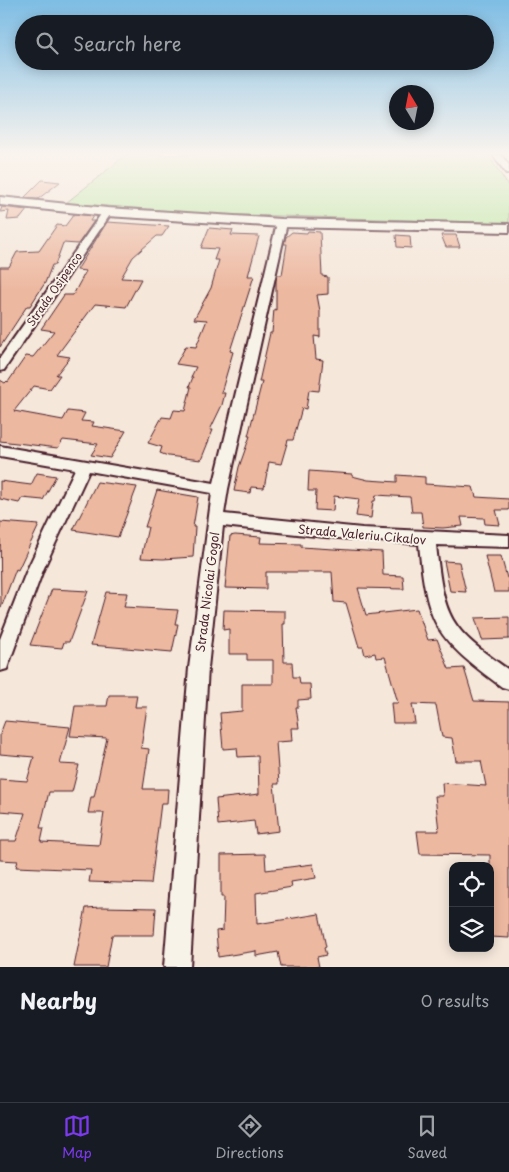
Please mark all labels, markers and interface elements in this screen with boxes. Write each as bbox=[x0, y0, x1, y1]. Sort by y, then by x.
search box bbox=[15, 15, 494, 70]
icon: search bbox=[33, 29, 61, 57]
text: Search here bbox=[73, 29, 182, 57]
north arrow bbox=[389, 85, 434, 130]
street label: Strada Osipenco bbox=[22, 248, 86, 330]
street label: Strada Valeriu Cikalov bbox=[297, 519, 427, 549]
street label: Strada Nicolai Gogol bbox=[191, 531, 223, 653]
map controls bbox=[449, 862, 494, 952]
button: locate bbox=[449, 862, 494, 907]
button: layers bbox=[449, 907, 494, 952]
text: Nearby bbox=[20, 984, 97, 1016]
text: 0 results bbox=[421, 988, 489, 1012]
tab: Map bbox=[62, 1112, 92, 1163]
tab: Directions bbox=[216, 1112, 284, 1163]
tab: Saved bbox=[407, 1112, 447, 1163]

